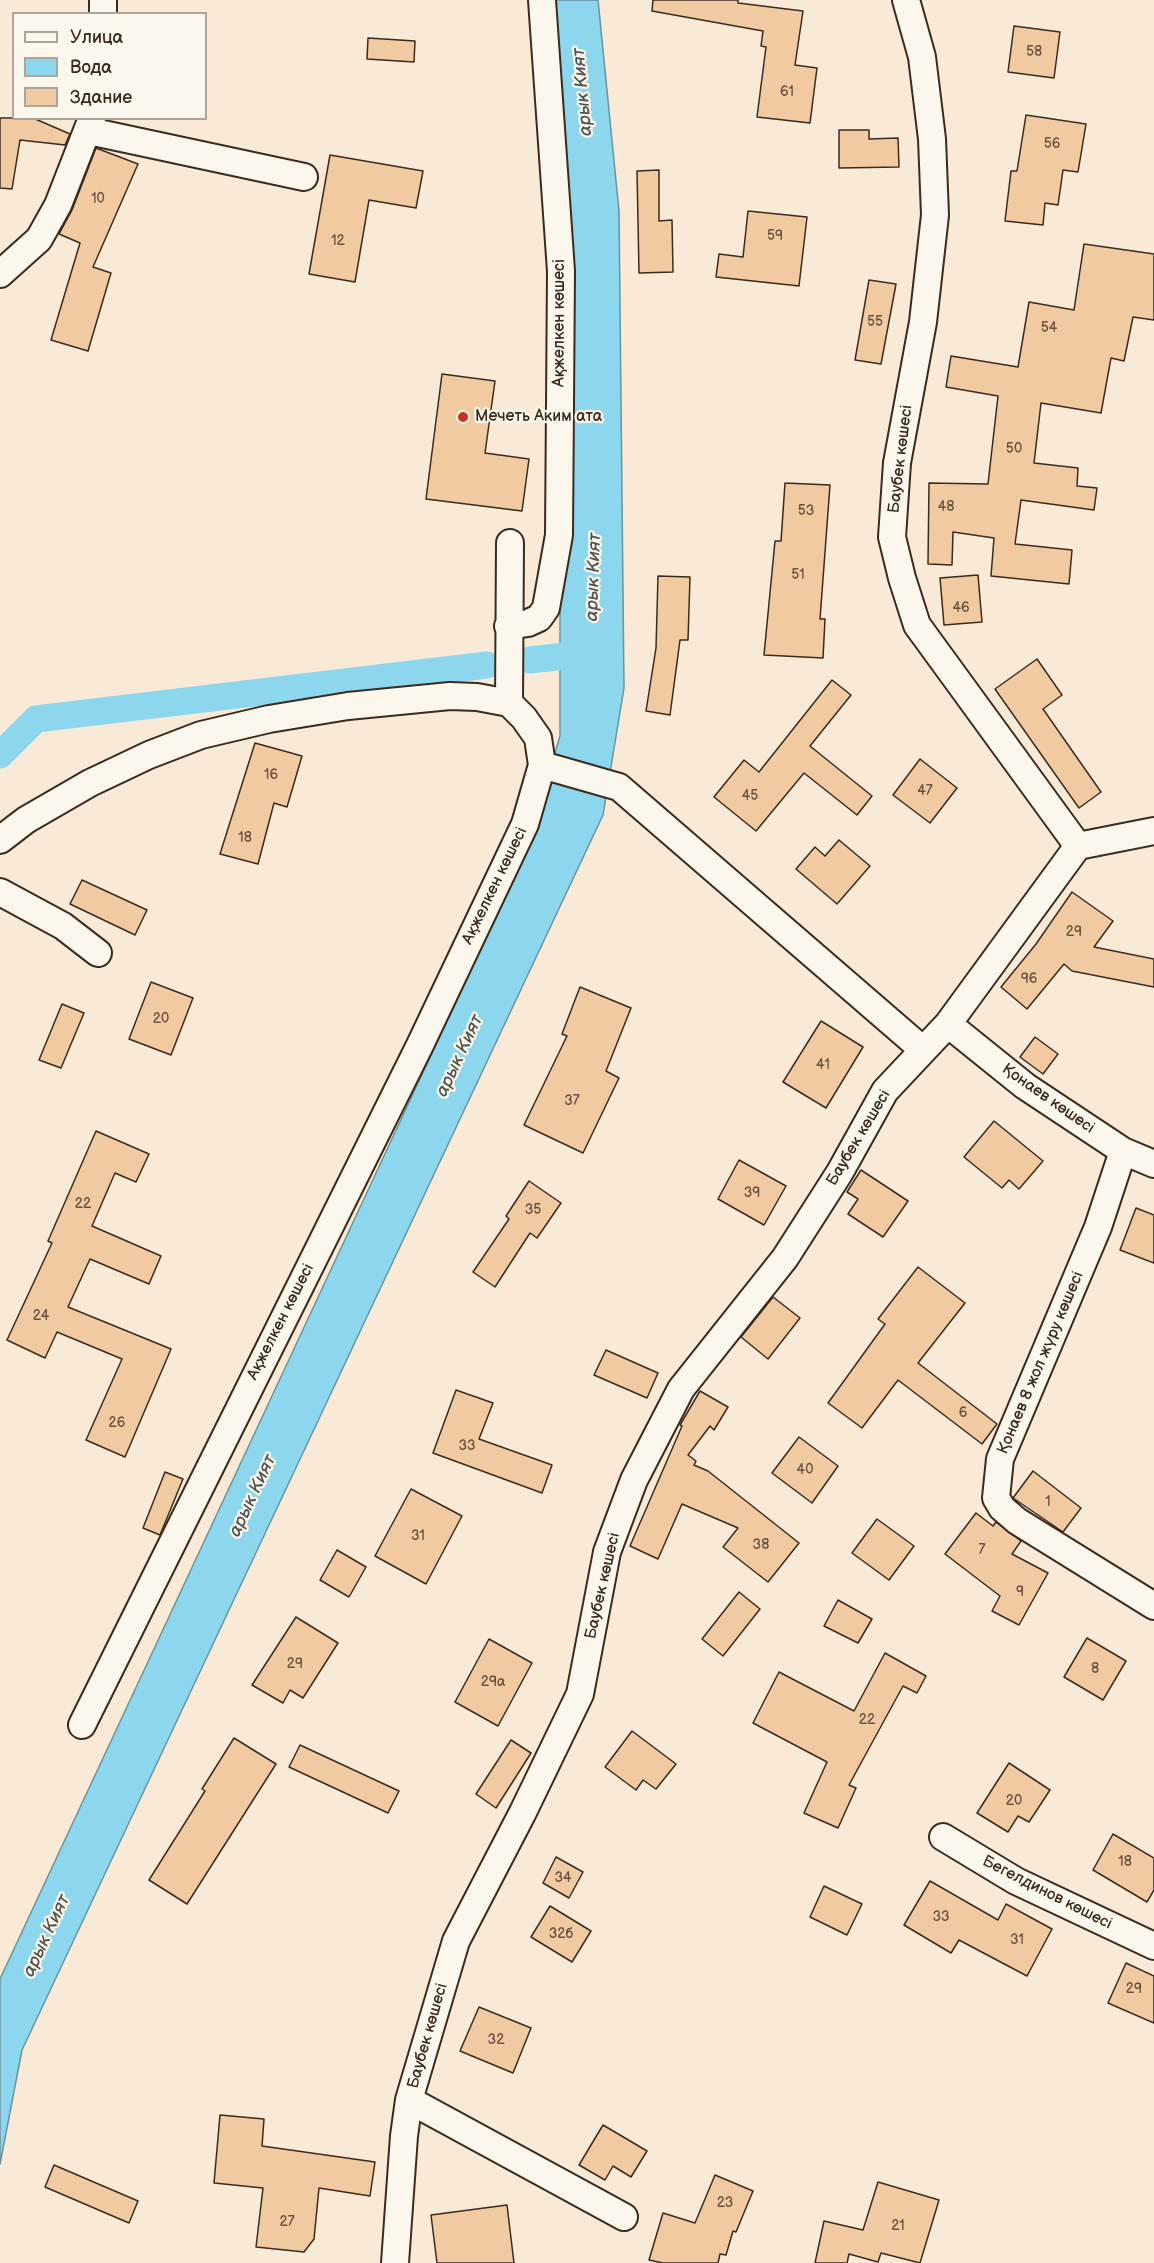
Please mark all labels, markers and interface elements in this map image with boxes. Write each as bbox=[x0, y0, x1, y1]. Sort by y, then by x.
legend bbox=[12, 12, 207, 120]
text: Улица bbox=[70, 27, 123, 48]
house number: 58 bbox=[1026, 44, 1042, 60]
water label: арык Кият bbox=[568, 47, 598, 137]
text: Вода bbox=[70, 57, 112, 78]
house number: 61 bbox=[780, 84, 794, 100]
text: Здание bbox=[70, 87, 132, 108]
house number: 56 bbox=[1044, 136, 1060, 152]
house number: 10 bbox=[91, 191, 105, 207]
house number: 59 bbox=[767, 228, 783, 244]
house number: 12 bbox=[331, 233, 345, 249]
street label: Ақжелкен көшесі bbox=[550, 259, 570, 387]
house number: 55 bbox=[867, 314, 883, 330]
house number: 54 bbox=[1041, 320, 1057, 336]
street label: Баубек көшесі bbox=[885, 404, 917, 514]
place label: Мечеть Аким ата bbox=[475, 407, 602, 427]
marker: Мечеть Аким ата bbox=[456, 410, 470, 424]
house number: 50 bbox=[1006, 441, 1022, 457]
house number: 48 bbox=[938, 499, 954, 515]
house number: 53 bbox=[798, 503, 814, 519]
water label: арык Кият bbox=[582, 533, 606, 621]
house number: 51 bbox=[791, 567, 805, 583]
house number: 46 bbox=[952, 600, 970, 616]
house number: 16 bbox=[264, 767, 278, 783]
house number: 47 bbox=[917, 783, 933, 799]
house number: 45 bbox=[742, 788, 758, 804]
street label: Ақжелкен көшесі bbox=[458, 824, 532, 948]
house number: 18 bbox=[238, 830, 252, 846]
house number: 29 bbox=[1066, 924, 1082, 940]
house number: 96 bbox=[1021, 971, 1037, 987]
house number: 20 bbox=[153, 1011, 169, 1027]
water label: арык Кият bbox=[432, 1011, 488, 1101]
house number: 41 bbox=[816, 1057, 830, 1073]
street label: Қонаев көшесі bbox=[998, 1060, 1098, 1138]
street label: Баубек көшесі bbox=[823, 1087, 895, 1189]
house number: 37 bbox=[564, 1093, 580, 1109]
house number: 39 bbox=[744, 1185, 760, 1201]
house number: 22 bbox=[75, 1196, 91, 1212]
house number: 35 bbox=[525, 1202, 541, 1218]
street label: Ақжелкен көшесі bbox=[243, 1261, 319, 1383]
street label: Қонаев 8 жол жүру көшесі bbox=[994, 1269, 1088, 1457]
house number: 24 bbox=[33, 1308, 49, 1324]
house number: 6 bbox=[959, 1405, 967, 1421]
house number: 26 bbox=[109, 1415, 125, 1431]
house number: 33 bbox=[458, 1438, 476, 1454]
water label: арык Кият bbox=[225, 1451, 281, 1541]
house number: 40 bbox=[797, 1462, 813, 1478]
house number: 1 bbox=[1045, 1494, 1051, 1510]
house number: 31 bbox=[411, 1528, 425, 1544]
street label: Баубек көшесі bbox=[581, 1531, 625, 1641]
house number: 38 bbox=[753, 1537, 769, 1553]
house number: 7 bbox=[979, 1542, 985, 1558]
house number: 9 bbox=[1016, 1584, 1024, 1600]
house number: 29 bbox=[287, 1656, 303, 1672]
house number: 8 bbox=[1091, 1661, 1099, 1677]
house number: 29а bbox=[481, 1674, 505, 1690]
house number: 22 bbox=[859, 1712, 875, 1728]
house number: 20 bbox=[1006, 1793, 1022, 1809]
street label: Бегелдинов көшесі bbox=[979, 1852, 1115, 1934]
house number: 18 bbox=[1118, 1854, 1132, 1870]
house number: 34 bbox=[554, 1870, 572, 1886]
water label: арык Кият bbox=[19, 1891, 75, 1981]
house number: 33 bbox=[932, 1909, 950, 1925]
house number: 32б bbox=[549, 1926, 573, 1942]
house number: 31 bbox=[1010, 1932, 1024, 1948]
street label: Баубек көшесі bbox=[404, 1981, 452, 2091]
house number: 29 bbox=[1126, 1981, 1142, 1997]
house number: 32 bbox=[488, 2032, 504, 2048]
house number: 23 bbox=[717, 2195, 733, 2211]
house number: 27 bbox=[279, 2214, 295, 2230]
house number: 21 bbox=[891, 2218, 905, 2234]

